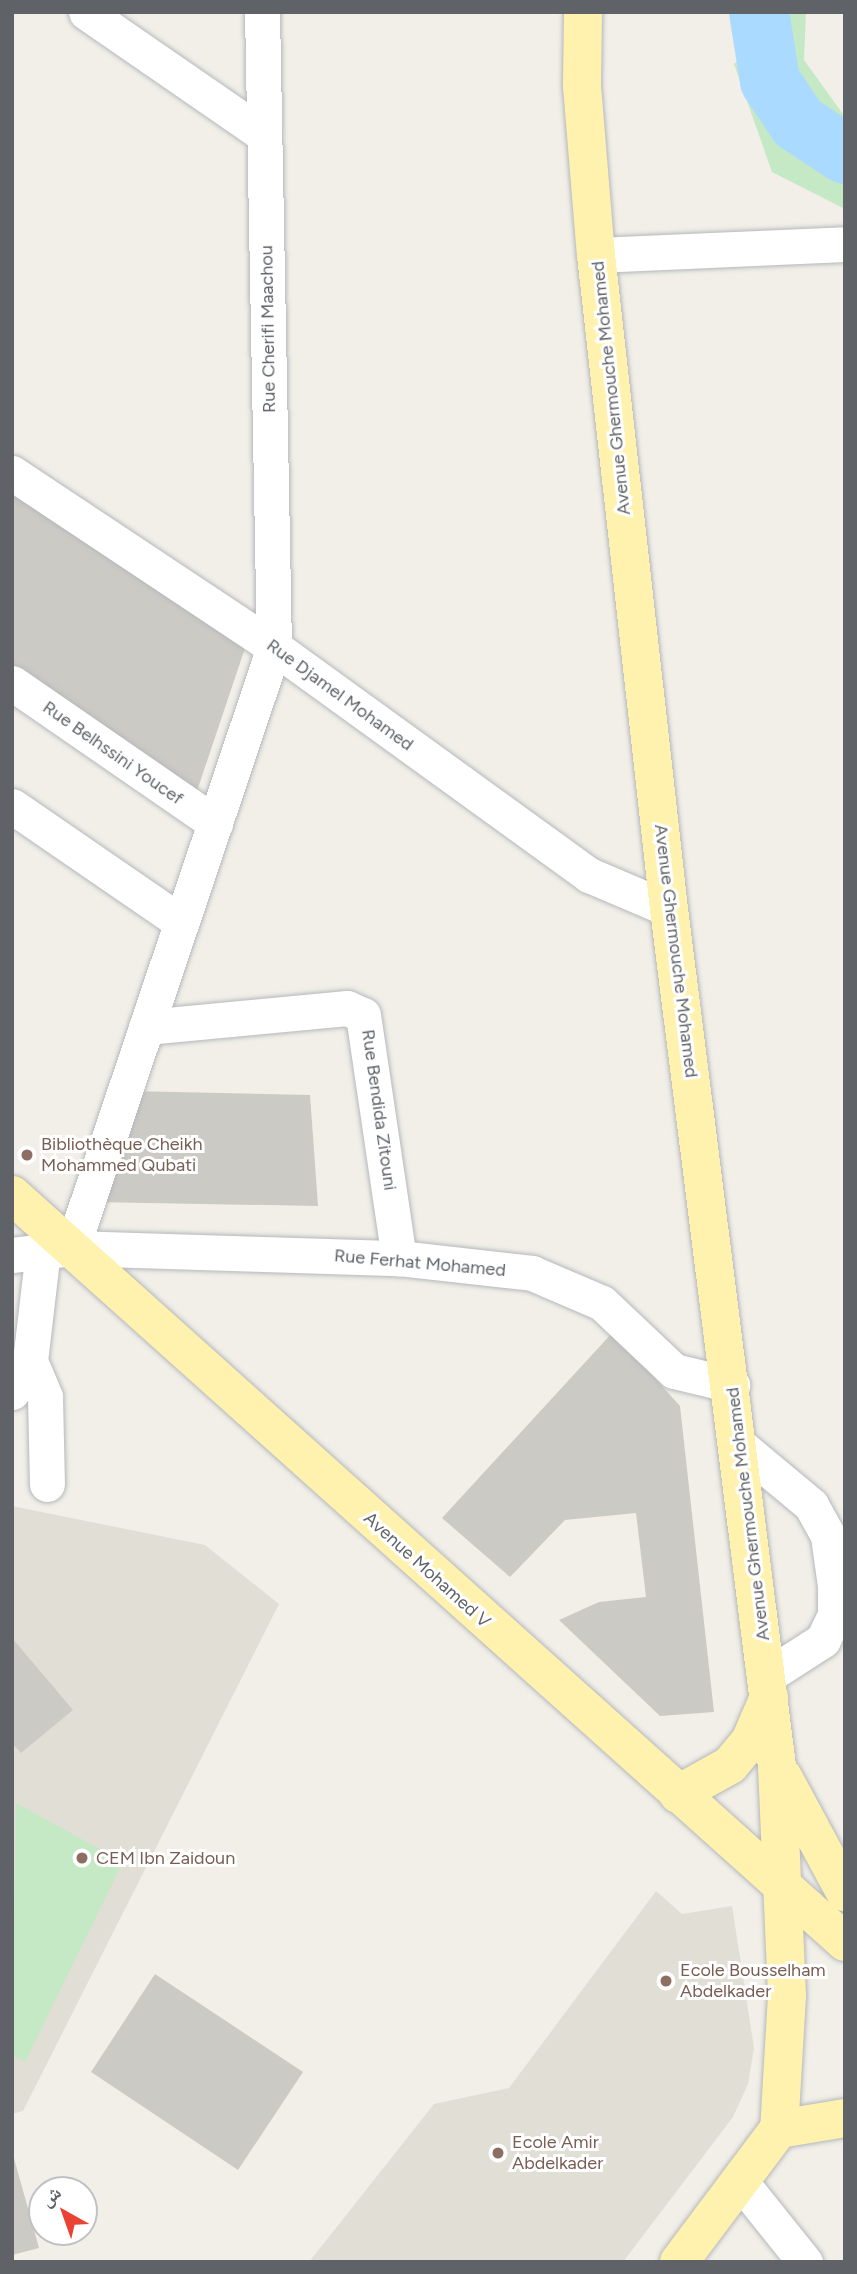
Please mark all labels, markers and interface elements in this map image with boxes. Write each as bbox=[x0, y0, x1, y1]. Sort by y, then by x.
street label: Rue Cherifi Maachou bbox=[256, 245, 280, 413]
street label: Avenue Ghermouche Mohamed bbox=[587, 260, 635, 516]
street label: Rue Djamel Mohamed bbox=[262, 634, 418, 756]
street label: Rue Belhssini Youcef bbox=[39, 696, 187, 810]
street label: Avenue Ghermouche Mohamed bbox=[650, 823, 702, 1079]
street label: Rue Bendida Zitouni bbox=[357, 1028, 401, 1192]
place label: Bibliothèque Cheikh Mohammed Qubati bbox=[41, 1134, 203, 1176]
marker: Bibliothèque Cheikh Mohammed Qubati bbox=[19, 1147, 35, 1163]
street label: Rue Ferhat Mohamed bbox=[333, 1245, 507, 1281]
street label: Avenue Ghermouche Mohamed bbox=[722, 1386, 774, 1642]
street label: Avenue Mohamed V bbox=[359, 1507, 495, 1633]
place label: CEM Ibn Zaidoun bbox=[96, 1847, 235, 1869]
marker: CEM Ibn Zaidoun bbox=[74, 1850, 90, 1866]
place label: Ecole Bousselham Abdelkader bbox=[680, 1960, 826, 2002]
marker: Ecole Bousselham Abdelkader bbox=[658, 1973, 674, 1989]
place label: Ecole Amir Abdelkader bbox=[512, 2132, 603, 2174]
marker: Ecole Amir Abdelkader bbox=[490, 2145, 506, 2161]
north arrow bbox=[28, 2176, 98, 2246]
text: ش bbox=[35, 2181, 66, 2211]

